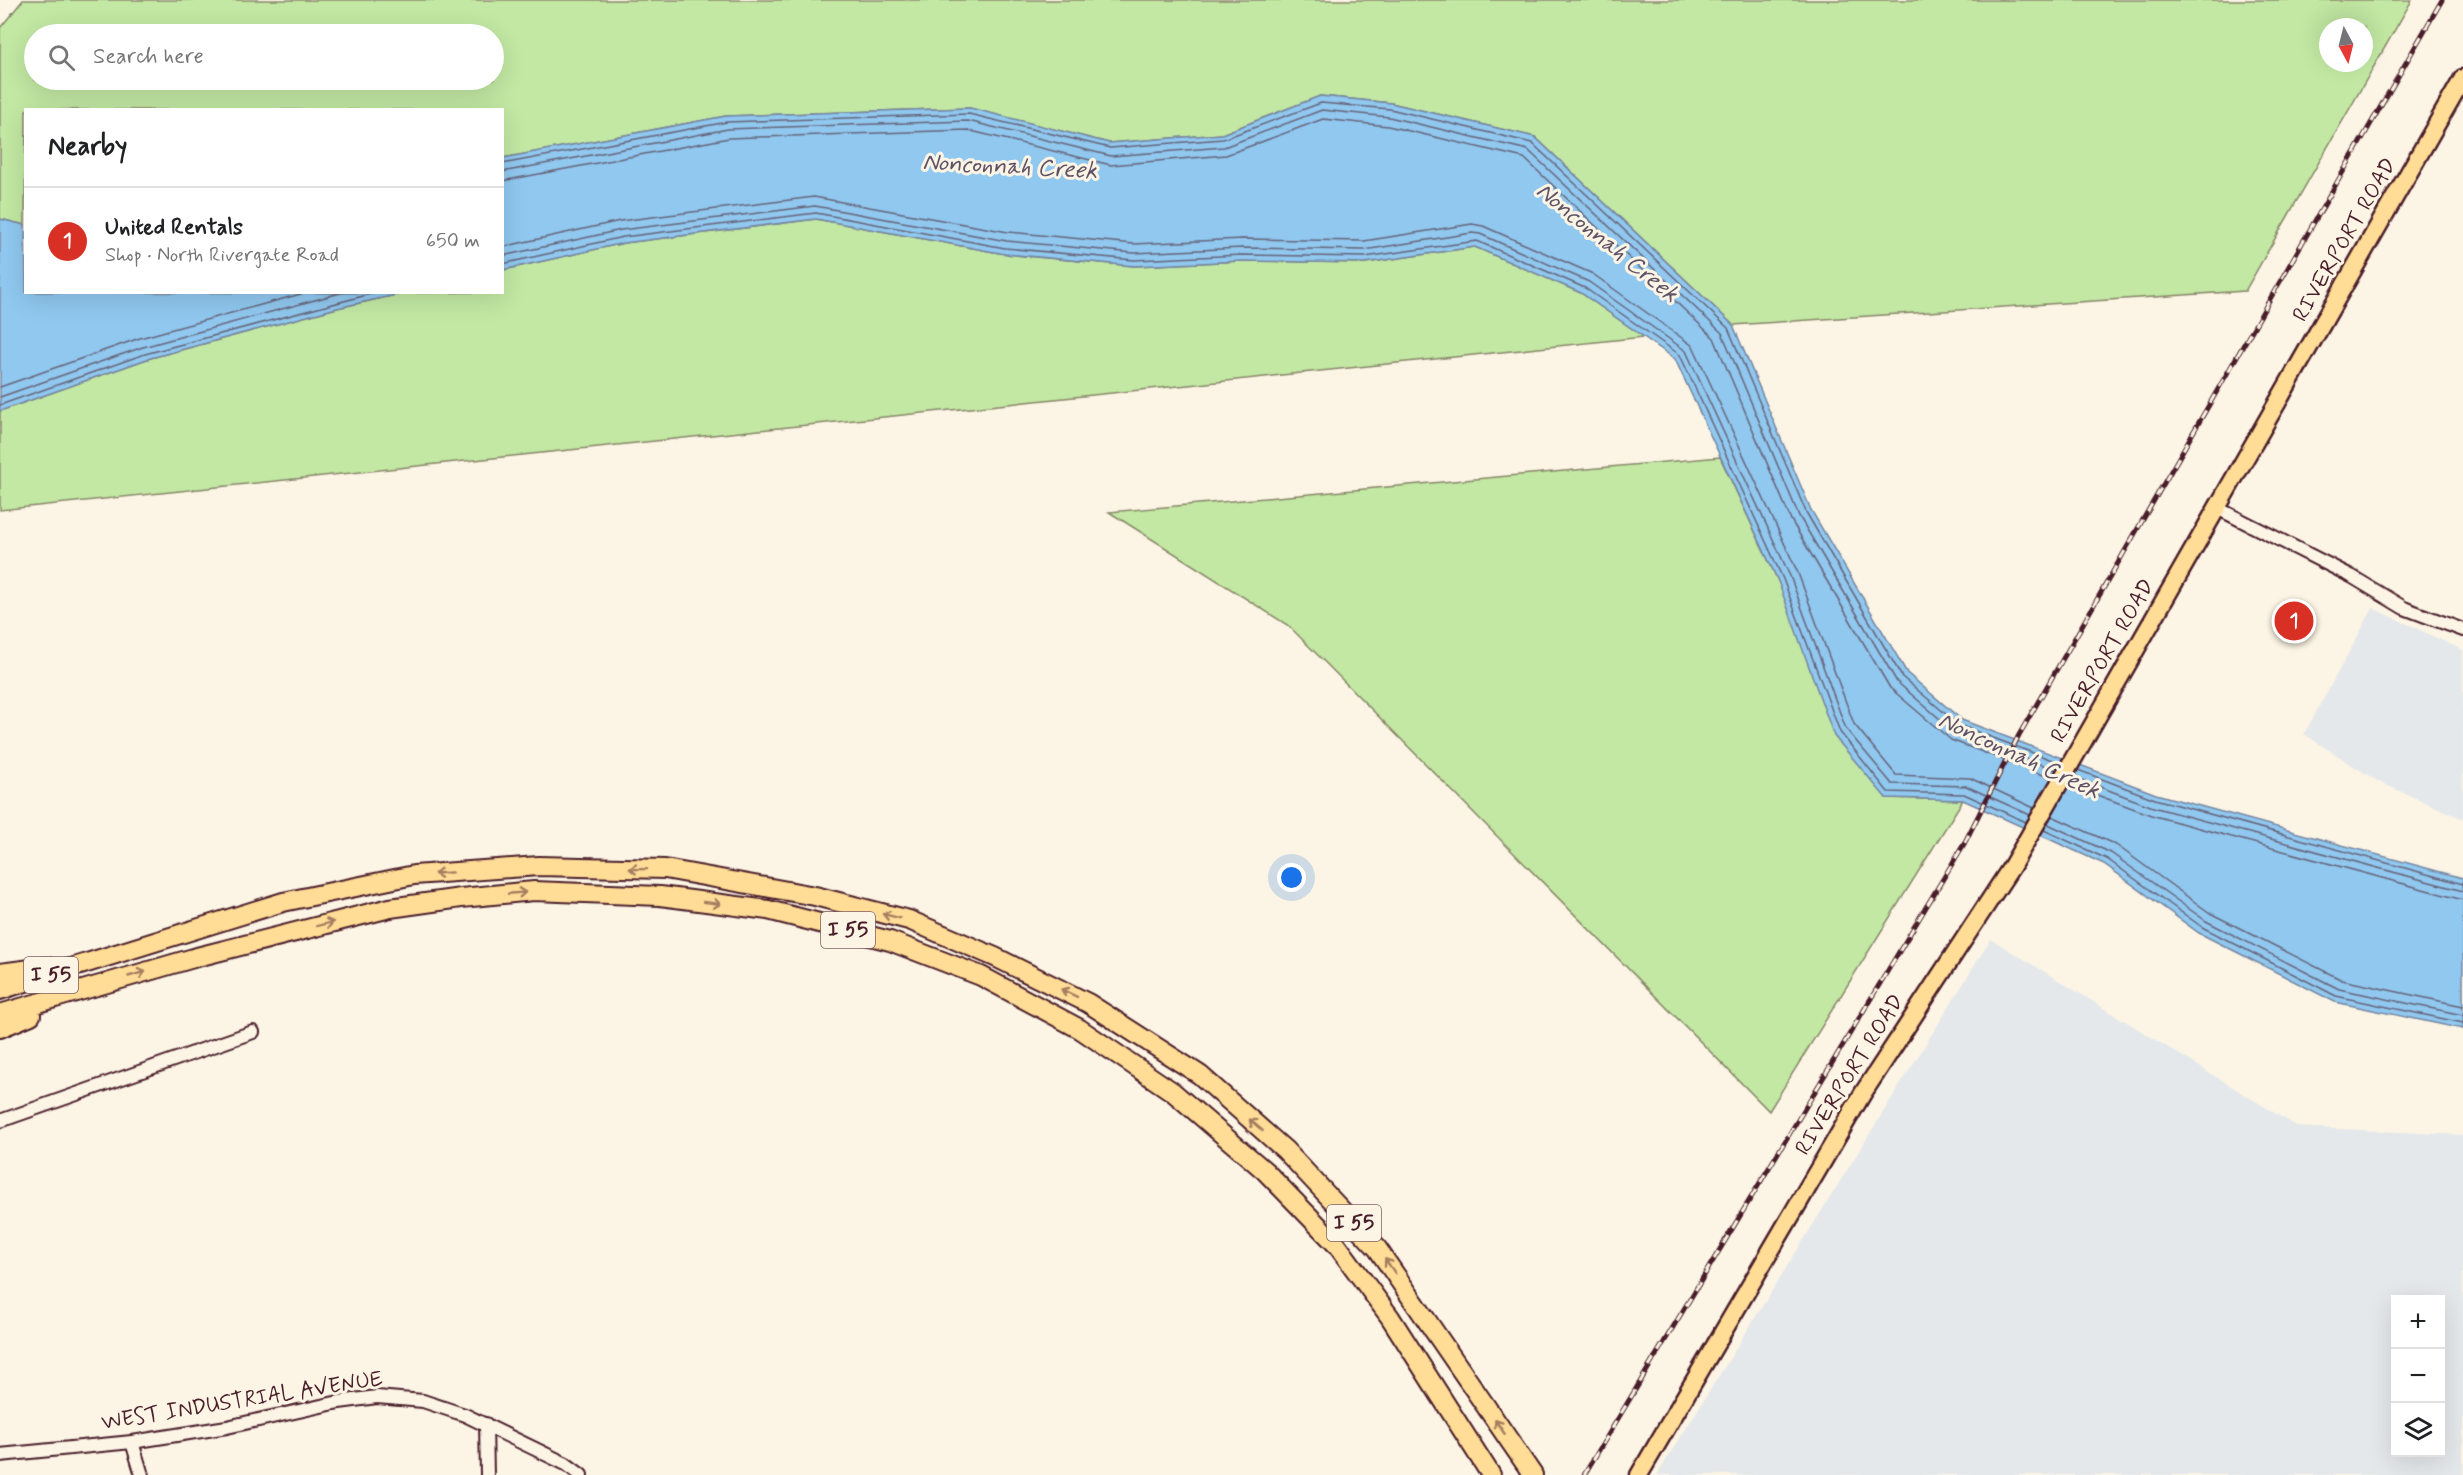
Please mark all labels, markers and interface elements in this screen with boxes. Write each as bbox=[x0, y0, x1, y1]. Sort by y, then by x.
north arrow bbox=[2319, 18, 2373, 72]
search box bbox=[24, 24, 504, 90]
icon: search bbox=[45, 41, 78, 74]
text: Search here bbox=[93, 43, 204, 71]
text: Nearby bbox=[48, 130, 127, 164]
water label: Nonconnah Creek bbox=[922, 147, 1098, 187]
street label: RIVERPORT ROAD bbox=[2287, 153, 2403, 327]
water label: Nonconnah Creek bbox=[1529, 176, 1685, 310]
text: United Rentals bbox=[105, 214, 243, 242]
text: 1 bbox=[63, 228, 72, 255]
text: 650 m bbox=[426, 228, 480, 255]
text: Shop · North Rivergate Road bbox=[105, 242, 339, 269]
street label: RIVERPORT ROAD bbox=[2045, 574, 2161, 748]
pin: 1 bbox=[2274, 598, 2314, 644]
water label: Nonconnah Creek bbox=[1933, 705, 2105, 807]
one-way arrow bbox=[628, 863, 648, 874]
your location bbox=[1277, 863, 1306, 892]
one-way arrow bbox=[434, 868, 453, 879]
one-way arrow bbox=[507, 887, 527, 898]
one-way arrow bbox=[701, 897, 721, 908]
one-way arrow bbox=[882, 909, 901, 921]
road number: I 55 bbox=[821, 912, 875, 948]
one-way arrow bbox=[316, 918, 335, 930]
road number: I 55 bbox=[24, 957, 78, 993]
one-way arrow bbox=[127, 968, 146, 979]
one-way arrow bbox=[1061, 987, 1079, 999]
street label: RIVERPORT ROAD bbox=[1789, 989, 1911, 1161]
one-way arrow bbox=[1249, 1118, 1264, 1132]
road number: I 55 bbox=[1327, 1205, 1381, 1241]
one-way arrow bbox=[1384, 1258, 1396, 1274]
map controls bbox=[2391, 1295, 2445, 1457]
button: + bbox=[2391, 1295, 2445, 1349]
button: − bbox=[2391, 1349, 2445, 1403]
street label: WEST INDUSTRIAL AVENUE bbox=[99, 1365, 385, 1437]
button: layers bbox=[2391, 1403, 2445, 1457]
one-way arrow bbox=[1494, 1419, 1506, 1435]

